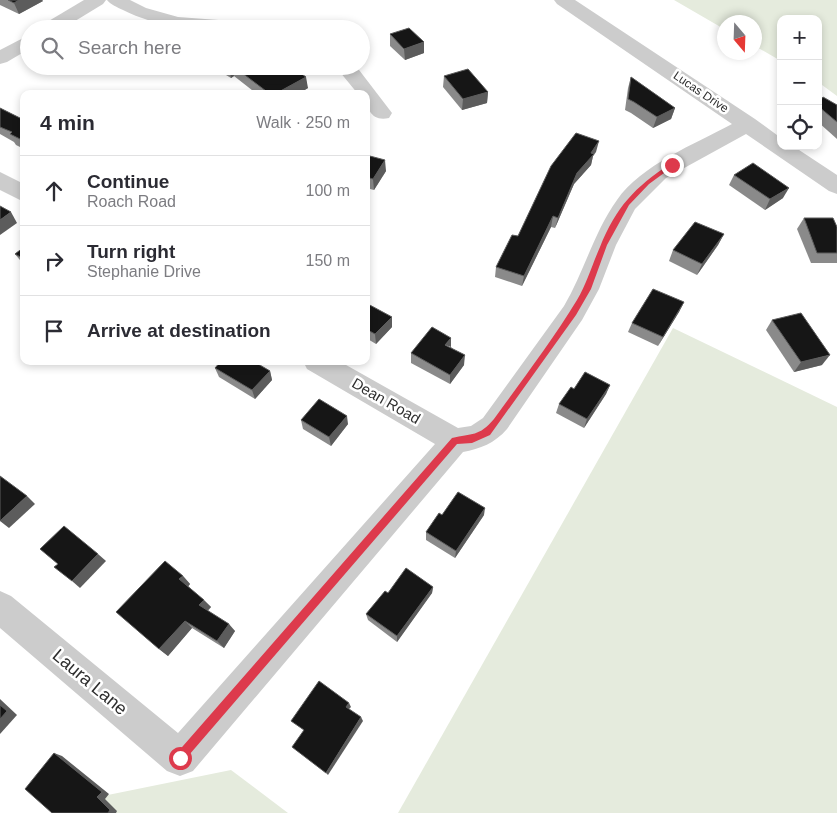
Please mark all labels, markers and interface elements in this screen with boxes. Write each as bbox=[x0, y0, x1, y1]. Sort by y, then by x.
north arrow bbox=[717, 15, 762, 60]
map controls bbox=[777, 15, 822, 150]
button: + bbox=[777, 15, 822, 60]
search box bbox=[20, 20, 370, 75]
icon: search bbox=[38, 34, 66, 62]
text: Search here bbox=[78, 37, 182, 58]
button: − bbox=[777, 60, 822, 105]
street label: Lucas Drive bbox=[671, 68, 731, 116]
button: locate bbox=[777, 105, 822, 150]
text: 4 min bbox=[40, 111, 95, 134]
text: Walk · 250 m bbox=[256, 114, 350, 131]
route end bbox=[661, 154, 684, 177]
text: Continue bbox=[87, 171, 169, 192]
icon: ahead bbox=[40, 177, 68, 205]
text: 100 m bbox=[306, 182, 350, 199]
text: Roach Road bbox=[87, 193, 176, 210]
text: Turn right bbox=[87, 241, 175, 262]
icon: right bbox=[40, 247, 68, 275]
text: 150 m bbox=[306, 252, 350, 269]
text: Stephanie Drive bbox=[87, 263, 201, 280]
icon: arrive bbox=[40, 317, 68, 345]
text: Arrive at destination bbox=[87, 320, 271, 341]
street label: Dean Road bbox=[349, 374, 423, 427]
street label: Laura Lane bbox=[49, 645, 131, 719]
route start bbox=[169, 747, 192, 770]

